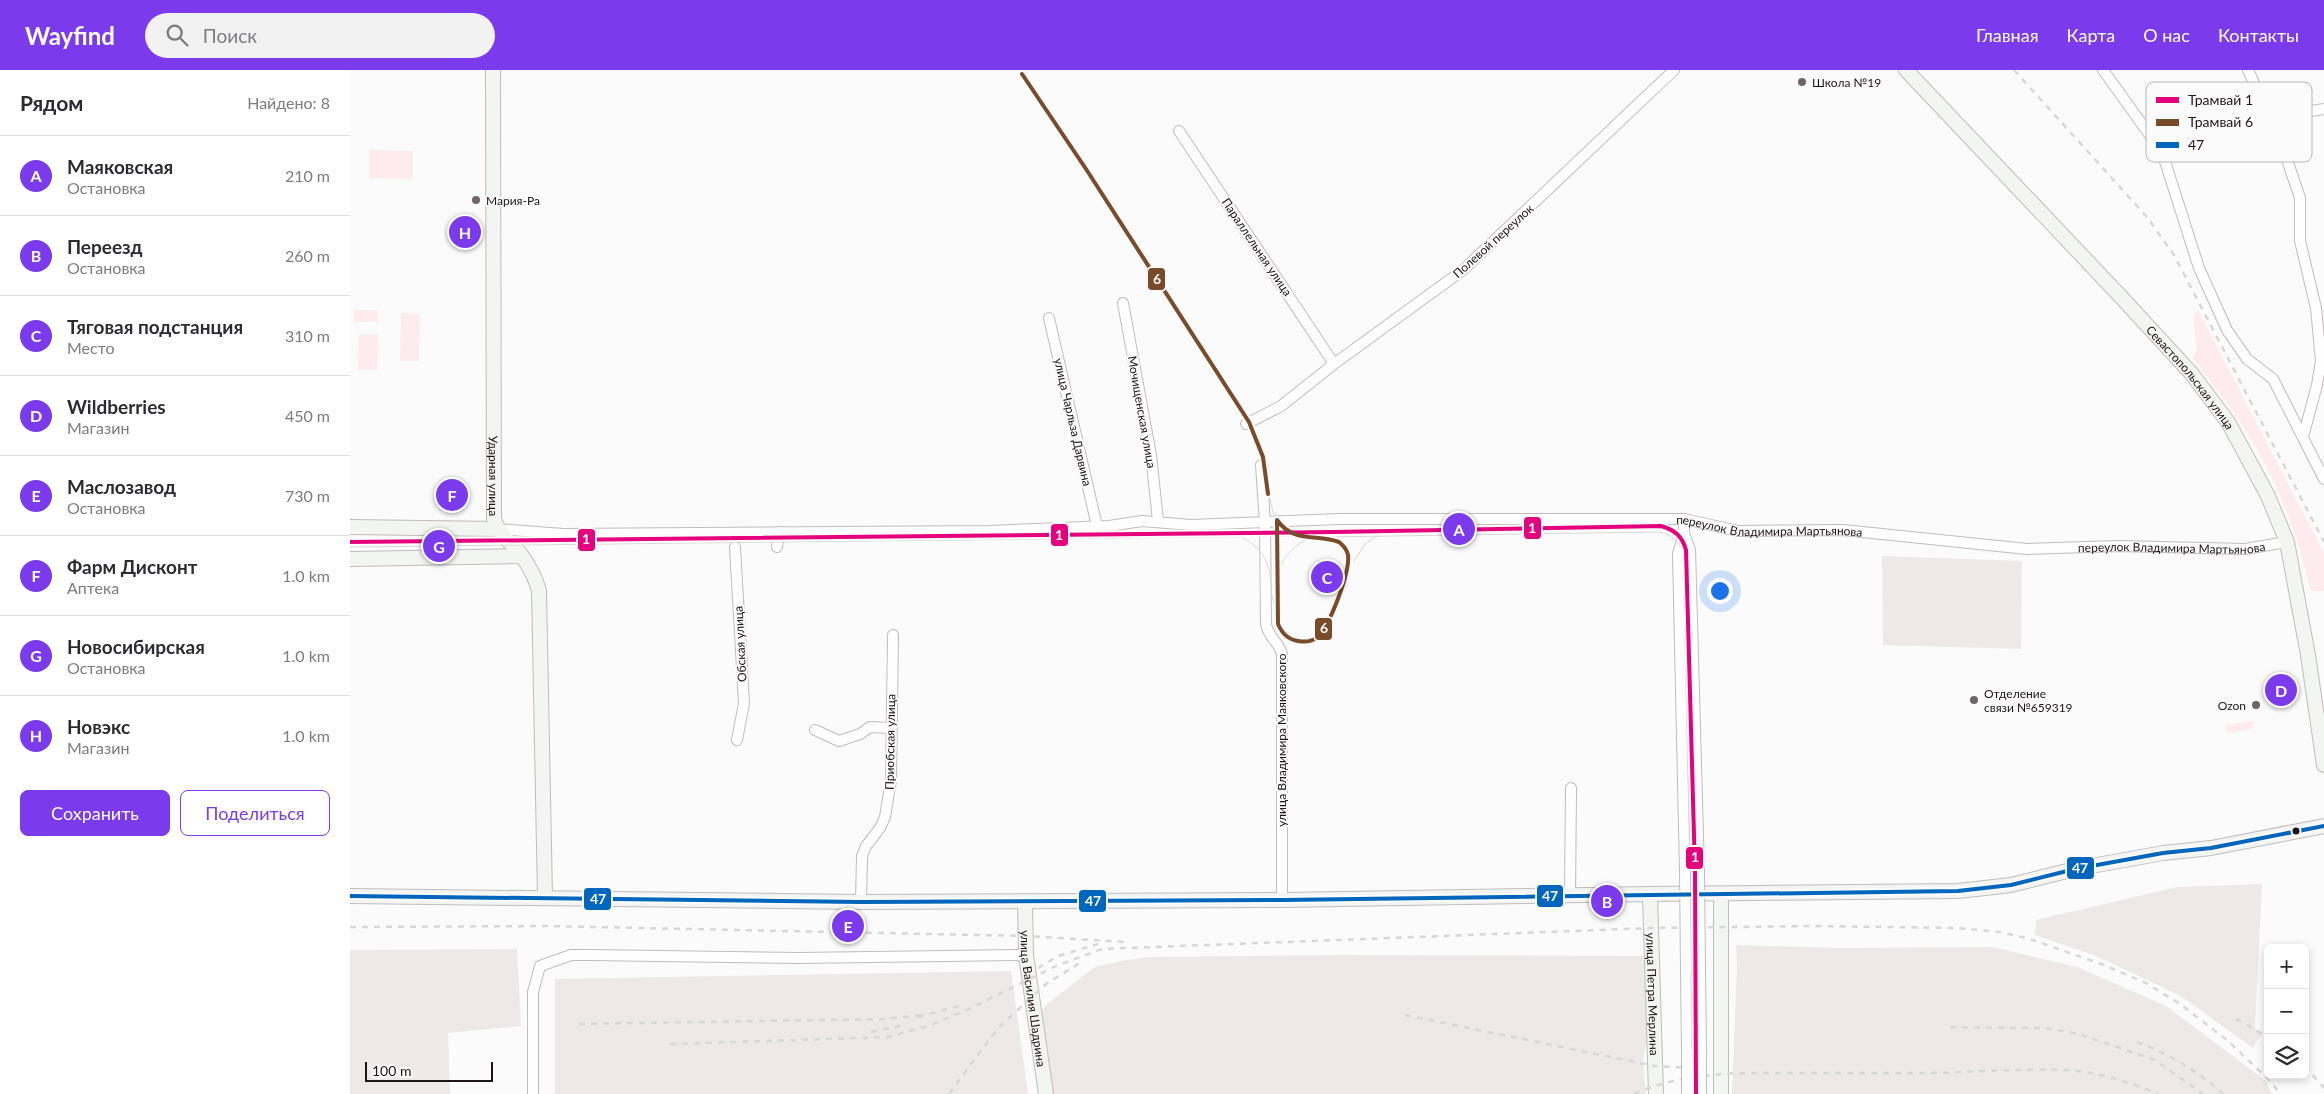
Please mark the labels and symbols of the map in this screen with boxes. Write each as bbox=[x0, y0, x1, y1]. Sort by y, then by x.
place label: Школа №19 bbox=[1812, 75, 1881, 90]
marker: Школа №19 bbox=[1796, 76, 1808, 88]
legend bbox=[2146, 82, 2312, 162]
text: Трамвай 1 bbox=[2188, 91, 2253, 108]
text: Трамвай 6 bbox=[2188, 113, 2253, 130]
text: 47 bbox=[2188, 136, 2204, 153]
place label: Мария-Ра bbox=[486, 193, 540, 208]
marker: Мария-Ра bbox=[470, 194, 482, 206]
street label: Параллельная улица bbox=[1219, 195, 1295, 299]
street label: Полевой переулок bbox=[1450, 200, 1537, 281]
pin: H bbox=[449, 213, 481, 251]
line badge: 6 bbox=[1147, 267, 1166, 291]
text: 6 bbox=[1153, 270, 1161, 287]
street label: Севастопольская улица bbox=[2143, 322, 2238, 432]
street label: Мочищенская улица bbox=[1125, 355, 1159, 469]
street label: улица Чарльза Дарвина bbox=[1051, 357, 1095, 488]
street label: Ударная улица bbox=[486, 436, 501, 516]
pin: F bbox=[436, 476, 468, 514]
pin: A bbox=[1443, 510, 1475, 548]
street label: переулок Владимира Мартьянова bbox=[1676, 511, 1863, 539]
line badge: 1 bbox=[1523, 516, 1542, 540]
text: 1 bbox=[1528, 519, 1536, 536]
line badge: 1 bbox=[1050, 523, 1069, 547]
text: 1 bbox=[1055, 526, 1063, 543]
pin: G bbox=[423, 527, 455, 565]
line badge: 1 bbox=[577, 528, 596, 552]
text: 1 bbox=[582, 530, 590, 547]
street label: переулок Владимира Мартьянова bbox=[2078, 538, 2266, 557]
pin: C bbox=[1311, 558, 1343, 596]
your location bbox=[1707, 578, 1733, 604]
street label: Обская улица bbox=[731, 606, 749, 682]
line badge: 6 bbox=[1314, 617, 1333, 641]
text: 6 bbox=[1320, 619, 1328, 636]
street label: улица Владимира Маяковского bbox=[1274, 653, 1289, 827]
pin: D bbox=[2265, 671, 2297, 709]
place label: Отделение связи №659319 bbox=[1984, 686, 2073, 715]
street label: Приобская улица bbox=[882, 694, 898, 790]
marker: Отделение связи №659319 bbox=[1968, 694, 1980, 706]
place label: Ozon bbox=[2218, 698, 2246, 713]
marker: Ozon bbox=[2250, 699, 2262, 711]
unlabelled marker bbox=[2291, 826, 2301, 836]
line badge: 1 bbox=[1685, 846, 1704, 870]
text: 1 bbox=[1691, 848, 1699, 865]
line badge: 47 bbox=[2066, 856, 2095, 880]
text: 47 bbox=[2072, 859, 2088, 876]
pin: B bbox=[1591, 882, 1623, 920]
line badge: 47 bbox=[1536, 884, 1564, 908]
line badge: 47 bbox=[583, 887, 612, 911]
text: 47 bbox=[1542, 887, 1558, 904]
line badge: 47 bbox=[1078, 889, 1107, 913]
text: 47 bbox=[590, 890, 606, 907]
text: 47 bbox=[1085, 892, 1101, 909]
pin: E bbox=[832, 907, 864, 945]
street label: улица Василия Шадрина bbox=[1018, 930, 1049, 1068]
street label: улица Петра Мерлина bbox=[1644, 932, 1662, 1056]
scale bar bbox=[365, 1059, 492, 1082]

